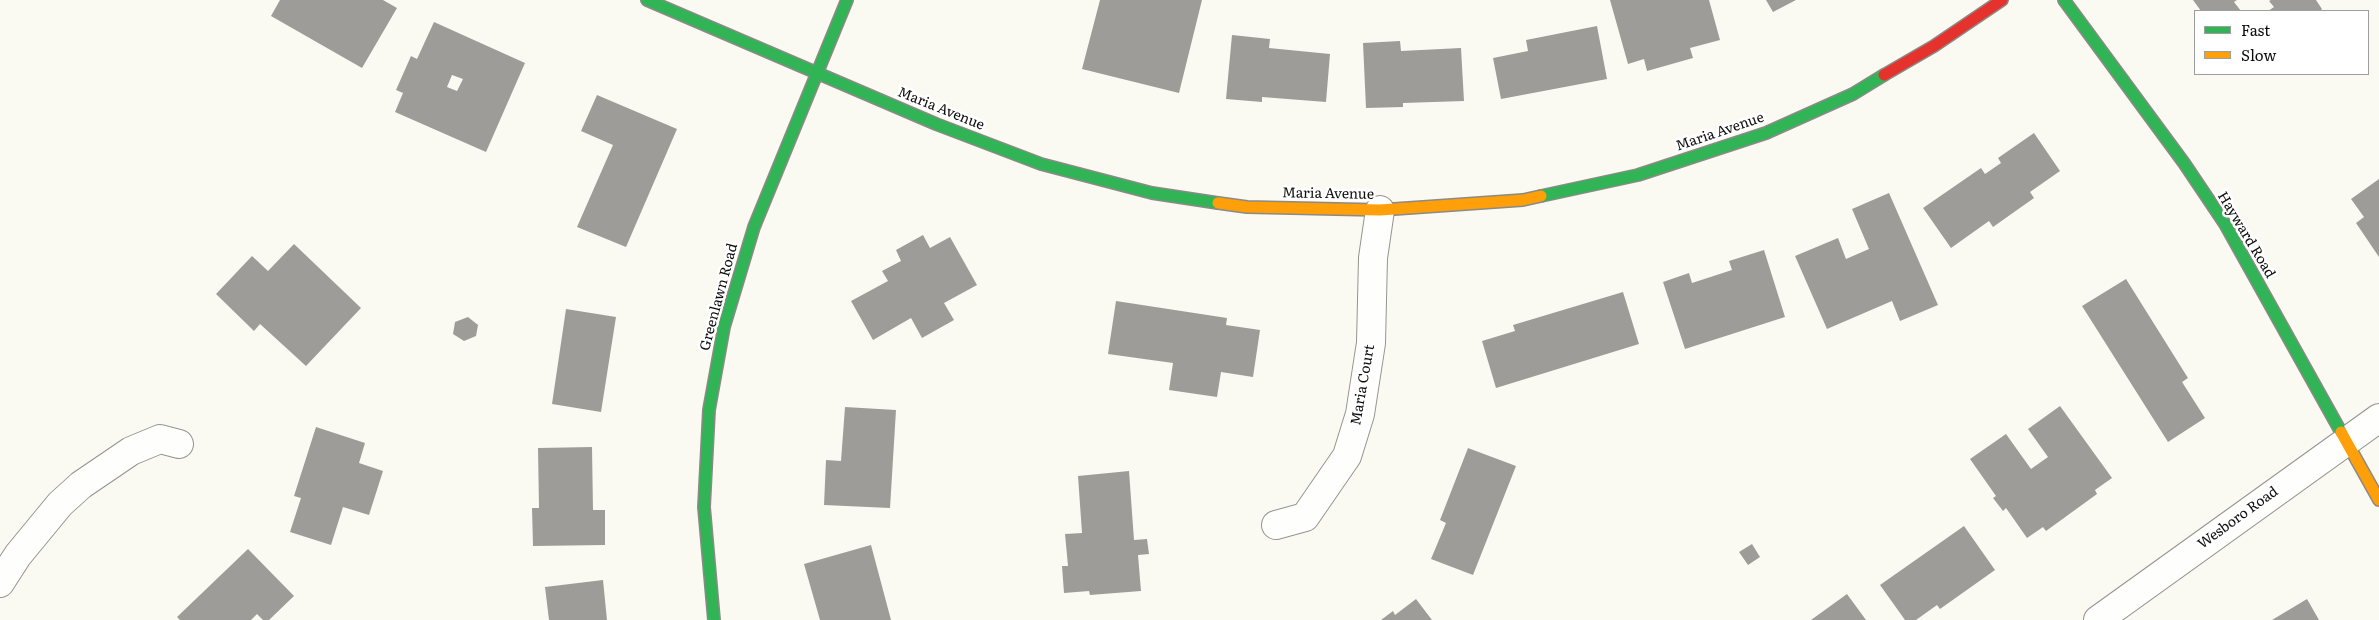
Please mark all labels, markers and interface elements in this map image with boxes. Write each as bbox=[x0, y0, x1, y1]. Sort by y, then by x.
legend bbox=[2194, 10, 2369, 75]
text: Fast bbox=[2241, 18, 2270, 41]
text: Slow bbox=[2241, 43, 2276, 66]
street label: Maria Avenue bbox=[895, 84, 987, 134]
street label: Maria Avenue bbox=[1674, 109, 1766, 155]
street label: Maria Avenue bbox=[1282, 185, 1374, 203]
street label: Hayward Road bbox=[2214, 189, 2278, 281]
street label: Greenlawn Road bbox=[697, 241, 741, 353]
street label: Maria Court bbox=[1348, 343, 1378, 427]
street label: Wesboro Road bbox=[2195, 483, 2281, 553]

